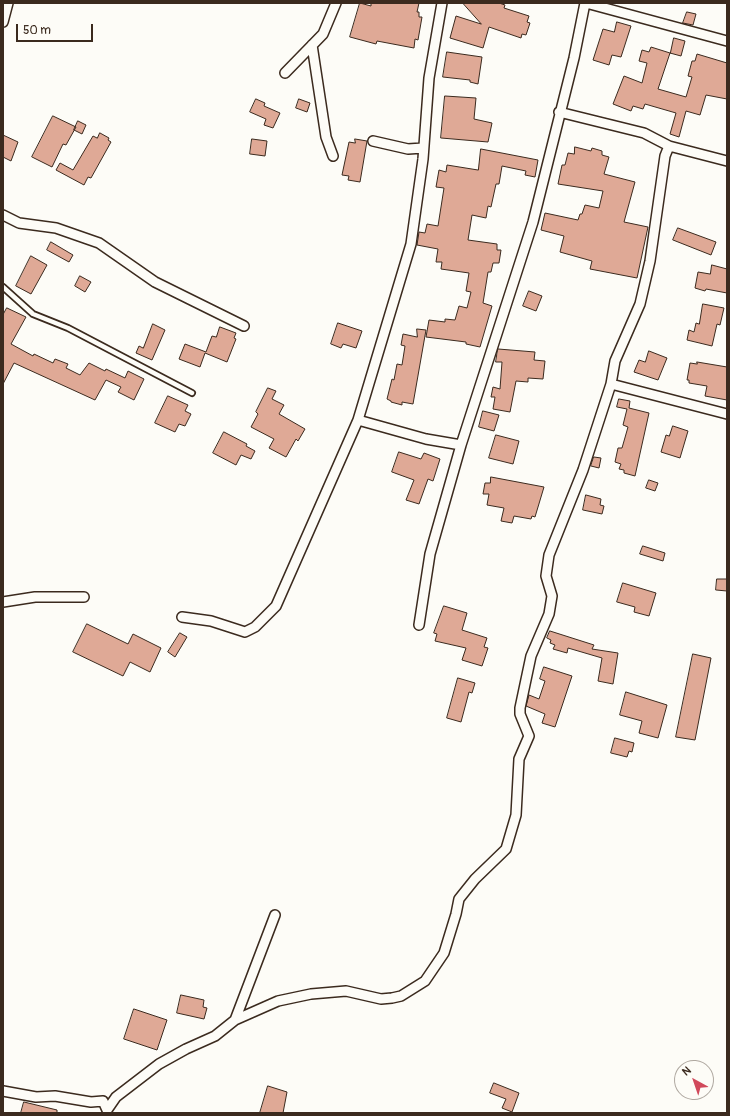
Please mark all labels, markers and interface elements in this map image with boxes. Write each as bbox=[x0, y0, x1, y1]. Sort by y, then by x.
scale bar bbox=[18, 16, 95, 42]
text: 50 m bbox=[23, 23, 51, 38]
north arrow bbox=[674, 1060, 714, 1100]
text: N bbox=[680, 1064, 694, 1079]

